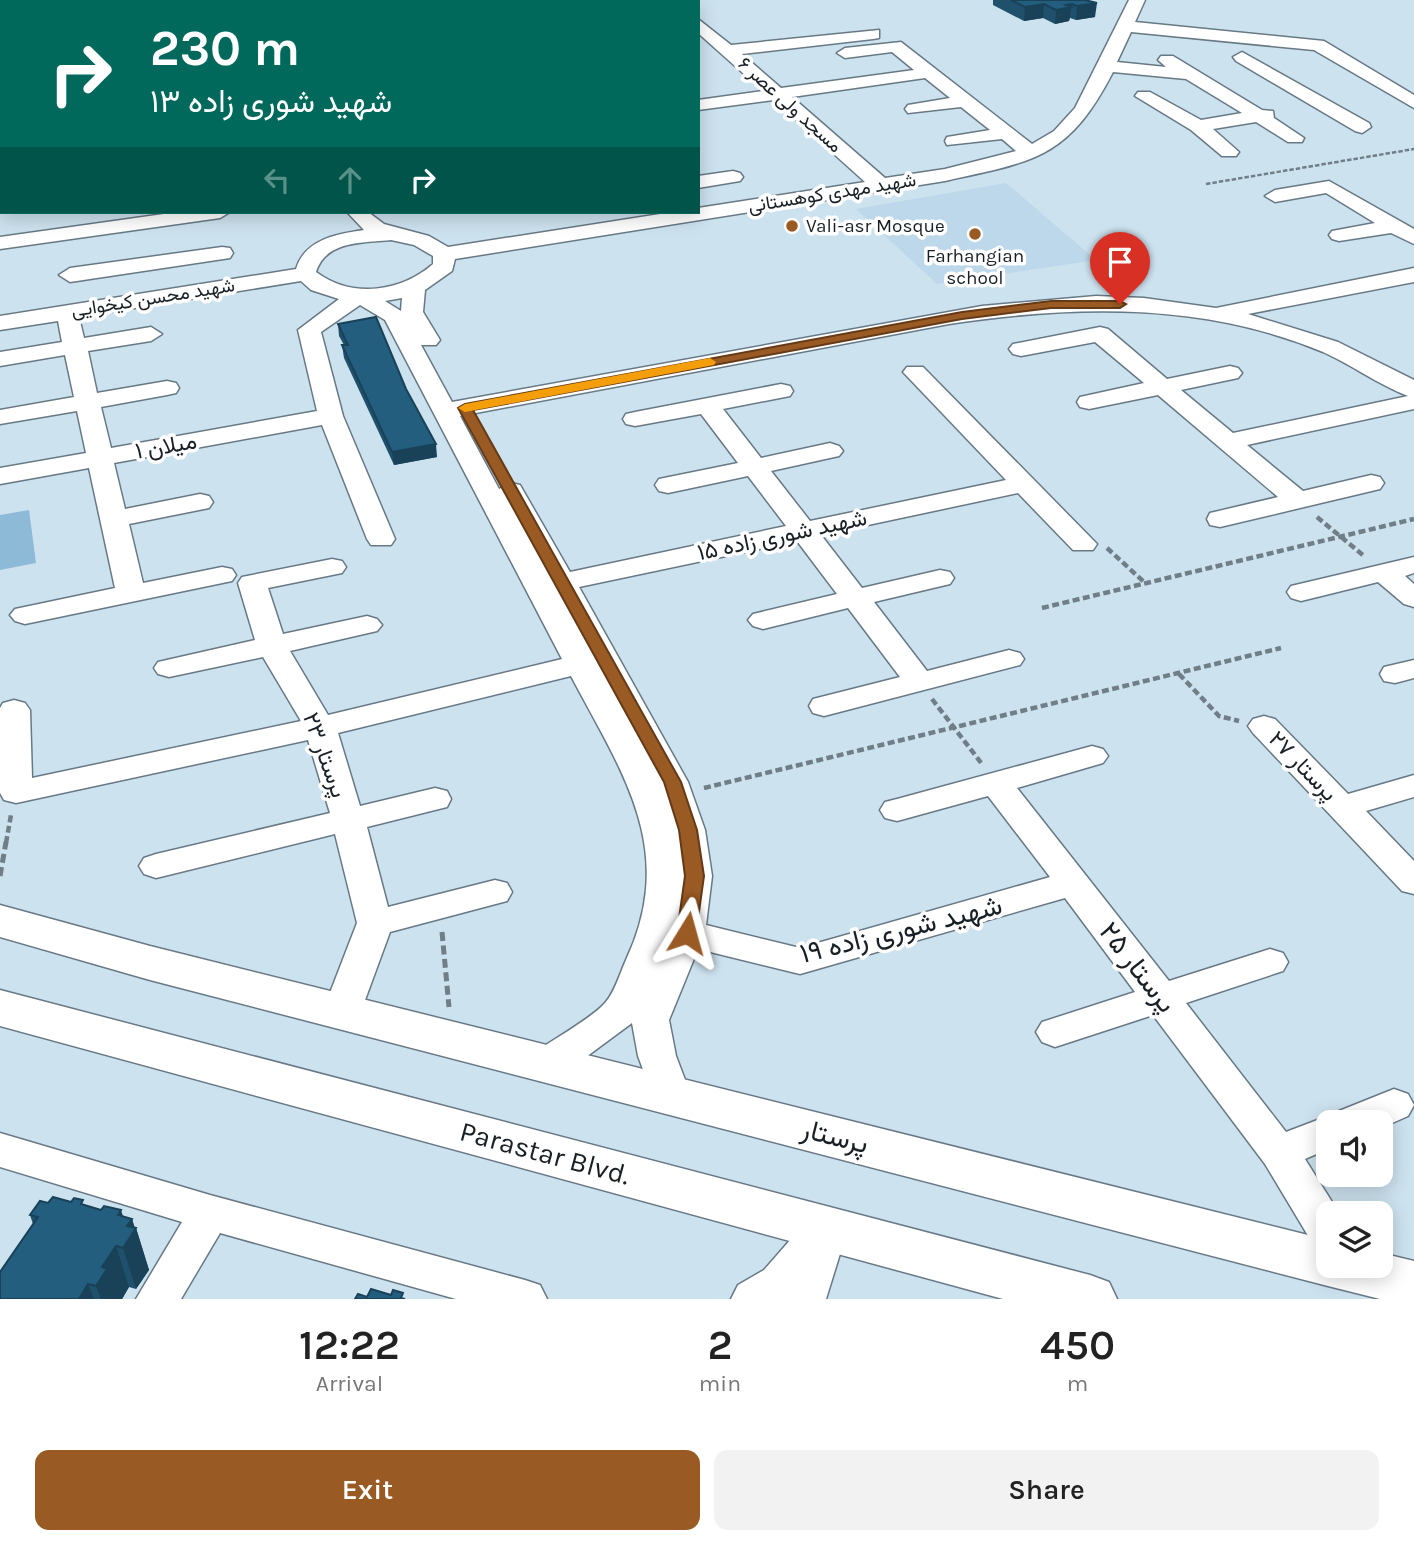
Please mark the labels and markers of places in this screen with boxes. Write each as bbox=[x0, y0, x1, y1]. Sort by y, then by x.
place label: Vali-asr Mosque bbox=[806, 215, 945, 237]
marker: Vali-asr Mosque bbox=[784, 218, 800, 234]
marker: Farhangian school bbox=[967, 226, 983, 242]
pin bbox=[1090, 232, 1150, 304]
place label: Farhangian school bbox=[926, 245, 1024, 289]

